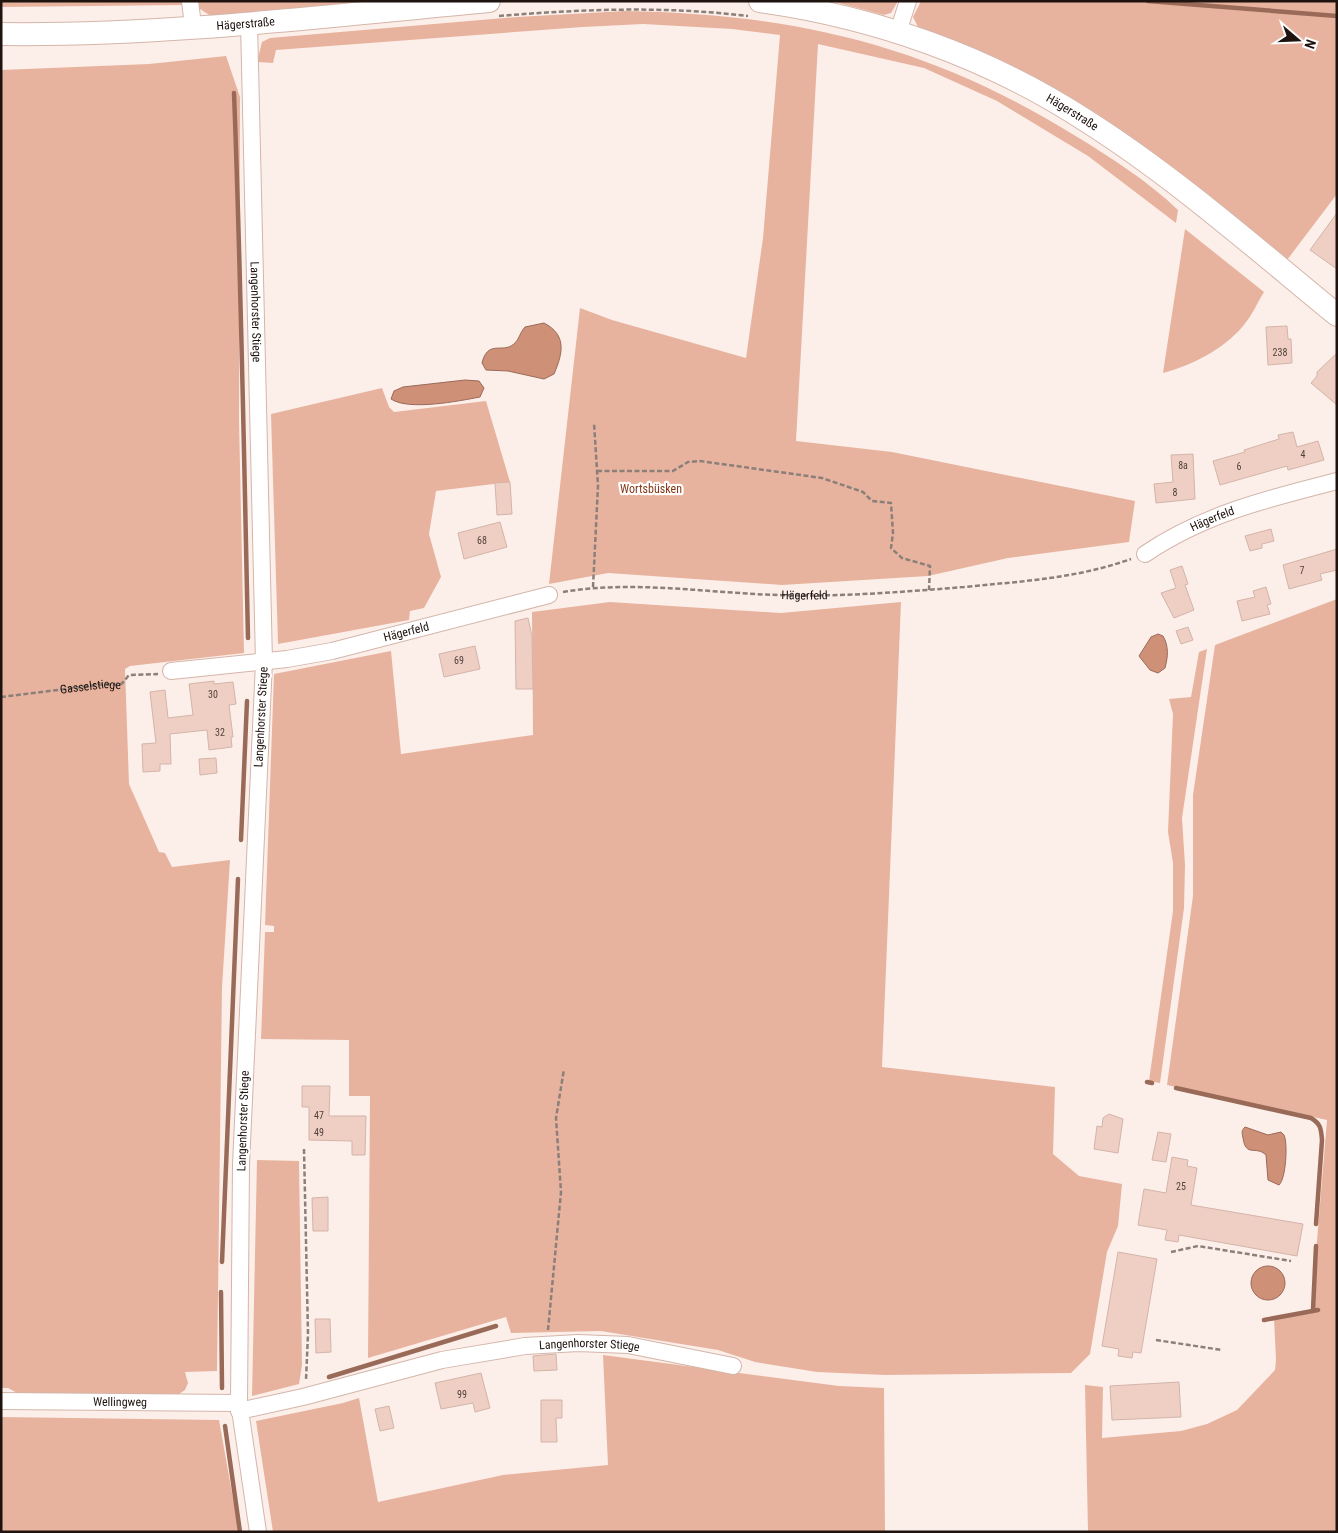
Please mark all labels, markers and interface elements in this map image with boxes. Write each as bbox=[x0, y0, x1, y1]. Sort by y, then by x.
street label: Hägerstraße bbox=[216, 14, 276, 33]
north arrow bbox=[1273, 15, 1323, 65]
text: N bbox=[1301, 38, 1319, 51]
street label: Hägerstraße bbox=[1044, 91, 1101, 134]
street label: Langenhorster Stiege bbox=[248, 261, 264, 363]
house number: 238 bbox=[1273, 347, 1287, 358]
house number: 4 bbox=[1301, 449, 1306, 460]
house number: 8a bbox=[1178, 460, 1188, 471]
house number: 6 bbox=[1237, 461, 1242, 472]
park label: Wortsbüsken bbox=[620, 482, 682, 496]
house number: 8 bbox=[1173, 487, 1178, 498]
street label: Hägerfeld bbox=[1188, 504, 1236, 534]
house number: 68 bbox=[477, 535, 487, 546]
house number: 7 bbox=[1300, 565, 1305, 576]
street label: Hägerfeld bbox=[781, 588, 828, 602]
street label: Hägerfeld bbox=[382, 619, 431, 644]
house number: 69 bbox=[454, 655, 464, 666]
street label: Langenhorster Stiege bbox=[251, 666, 271, 768]
street label: Gasselstiege bbox=[59, 677, 122, 697]
house number: 30 bbox=[208, 689, 218, 700]
house number: 32 bbox=[215, 727, 225, 738]
street label: Langenhorster Stiege bbox=[234, 1070, 252, 1172]
house number: 47 bbox=[314, 1110, 324, 1121]
house number: 49 bbox=[314, 1127, 324, 1138]
house number: 25 bbox=[1176, 1181, 1186, 1192]
street label: Langenhorster Stiege bbox=[539, 1336, 641, 1354]
house number: 99 bbox=[457, 1389, 467, 1400]
street label: Wellingweg bbox=[93, 1395, 147, 1409]

